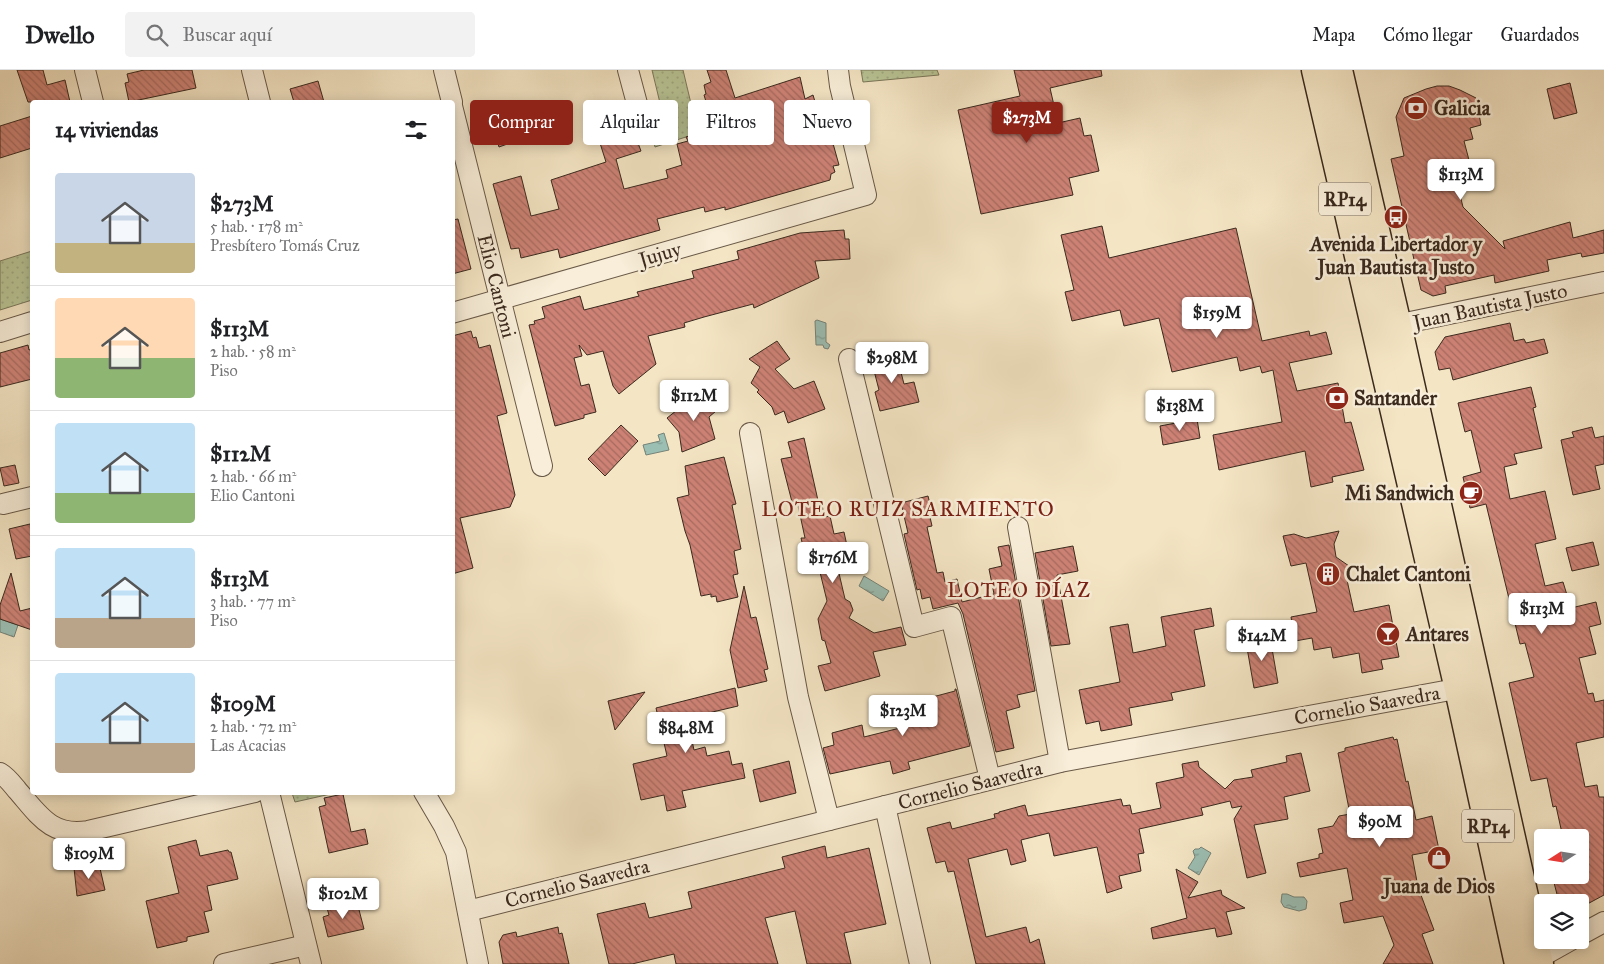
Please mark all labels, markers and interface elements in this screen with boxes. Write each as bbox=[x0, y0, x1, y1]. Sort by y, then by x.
search box bbox=[125, 12, 475, 57]
text: Dwello bbox=[25, 20, 95, 50]
icon: search bbox=[143, 21, 171, 49]
text: Buscar aquí bbox=[183, 23, 272, 46]
text: Mapa bbox=[1312, 24, 1355, 46]
text: Cómo llegar bbox=[1383, 24, 1473, 46]
text: Guardados bbox=[1501, 24, 1579, 46]
bank icon: Galicia bbox=[1403, 95, 1429, 121]
place label: Galicia bbox=[1434, 96, 1491, 120]
chip: Comprar bbox=[470, 100, 573, 145]
chip: Alquilar bbox=[583, 100, 678, 145]
chip: Filtros bbox=[688, 100, 774, 145]
chip: Nuevo bbox=[784, 100, 870, 145]
pin: $273M bbox=[992, 102, 1062, 144]
text: $273M bbox=[1003, 108, 1051, 127]
icon: filters bbox=[402, 116, 430, 144]
text: 14 viviendas bbox=[55, 117, 158, 143]
pin: $113M bbox=[1426, 158, 1496, 201]
text: $113M bbox=[1438, 165, 1484, 184]
road number: RP14 bbox=[1319, 182, 1371, 216]
text: $273M bbox=[210, 191, 274, 217]
icon: home bbox=[95, 193, 155, 253]
bus stop icon: Avenida Libertador y Juan Bautista Justo bbox=[1383, 204, 1409, 230]
text: 5 hab. · 178 m² bbox=[210, 217, 303, 236]
street label: Elio Cantoni bbox=[473, 232, 522, 341]
place label: Avenida Libertador y Juan Bautista Justo bbox=[1308, 232, 1484, 281]
text: Presbítero Tomás Cruz bbox=[210, 236, 360, 255]
street label: Jujuy bbox=[634, 236, 685, 273]
street label: Juan Bautista Justo bbox=[1409, 278, 1569, 335]
pin: $159M bbox=[1182, 296, 1252, 339]
text: $159M bbox=[1193, 303, 1241, 322]
text: $113M bbox=[210, 316, 269, 342]
icon: home bbox=[95, 318, 155, 378]
text: 2 hab. · 58 m² bbox=[210, 342, 296, 361]
pin: $298M bbox=[857, 342, 927, 384]
text: $298M bbox=[866, 348, 918, 367]
text: Piso bbox=[210, 361, 238, 380]
pin: $112M bbox=[659, 380, 729, 422]
bank icon: Santander bbox=[1324, 385, 1350, 411]
text: $112M bbox=[671, 386, 717, 405]
place label: Santander bbox=[1354, 386, 1437, 410]
pin: $138M bbox=[1145, 390, 1215, 432]
text: $138M bbox=[1156, 396, 1204, 415]
text: $112M bbox=[210, 441, 271, 467]
icon: home bbox=[95, 443, 155, 503]
text: 2 hab. · 66 m² bbox=[210, 467, 296, 486]
cafe icon: Mi Sandwich bbox=[1458, 480, 1484, 506]
place label: Mi Sandwich bbox=[1345, 481, 1455, 505]
text: Elio Cantoni bbox=[210, 486, 295, 505]
district label: LOTEO RUIZ SARMIENTO bbox=[761, 496, 1055, 522]
pin: $176M bbox=[798, 542, 868, 584]
text: $176M bbox=[808, 548, 858, 567]
building icon: Chalet Cantoni bbox=[1315, 561, 1341, 587]
place label: Chalet Cantoni bbox=[1346, 562, 1471, 586]
text: $113M bbox=[210, 566, 269, 592]
icon: home bbox=[95, 568, 155, 628]
district label: LOTEO DÍAZ bbox=[947, 576, 1091, 603]
text: 3 hab. · 77 m² bbox=[210, 592, 296, 611]
pin: $113M bbox=[1507, 592, 1577, 635]
text: $113M bbox=[1519, 599, 1565, 618]
text: Piso bbox=[210, 611, 238, 630]
pin: $142M bbox=[1227, 620, 1297, 662]
bar icon: Antares bbox=[1375, 621, 1401, 647]
place label: Antares bbox=[1404, 622, 1469, 646]
text: $142M bbox=[1237, 626, 1287, 645]
street label: Cornelio Saavedra bbox=[1292, 680, 1442, 730]
text: $109M bbox=[210, 691, 276, 717]
icon: home bbox=[95, 693, 155, 753]
pin: $123M bbox=[868, 694, 938, 737]
text: $123M bbox=[880, 701, 926, 720]
pin: $84.8M bbox=[645, 712, 727, 754]
text: 2 hab. · 72 m² bbox=[210, 717, 296, 736]
text: $84.8M bbox=[658, 718, 714, 737]
text: Las Acacias bbox=[210, 736, 286, 755]
street label: Cornelio Saavedra bbox=[895, 755, 1045, 815]
pin: $90M bbox=[1350, 806, 1410, 848]
road number: RP14 bbox=[1462, 809, 1514, 842]
text: $90M bbox=[1358, 812, 1402, 831]
north arrow bbox=[1534, 829, 1589, 884]
map controls bbox=[1534, 829, 1589, 949]
pin: $109M bbox=[54, 838, 124, 880]
text: $109M bbox=[64, 844, 114, 863]
shop icon: Juana de Dios bbox=[1426, 845, 1452, 871]
street label: Cornelio Saavedra bbox=[502, 853, 652, 913]
place label: Juana de Dios bbox=[1380, 874, 1496, 900]
pin: $102M bbox=[308, 878, 378, 920]
text: $102M bbox=[318, 884, 368, 903]
button: layers bbox=[1534, 894, 1589, 949]

